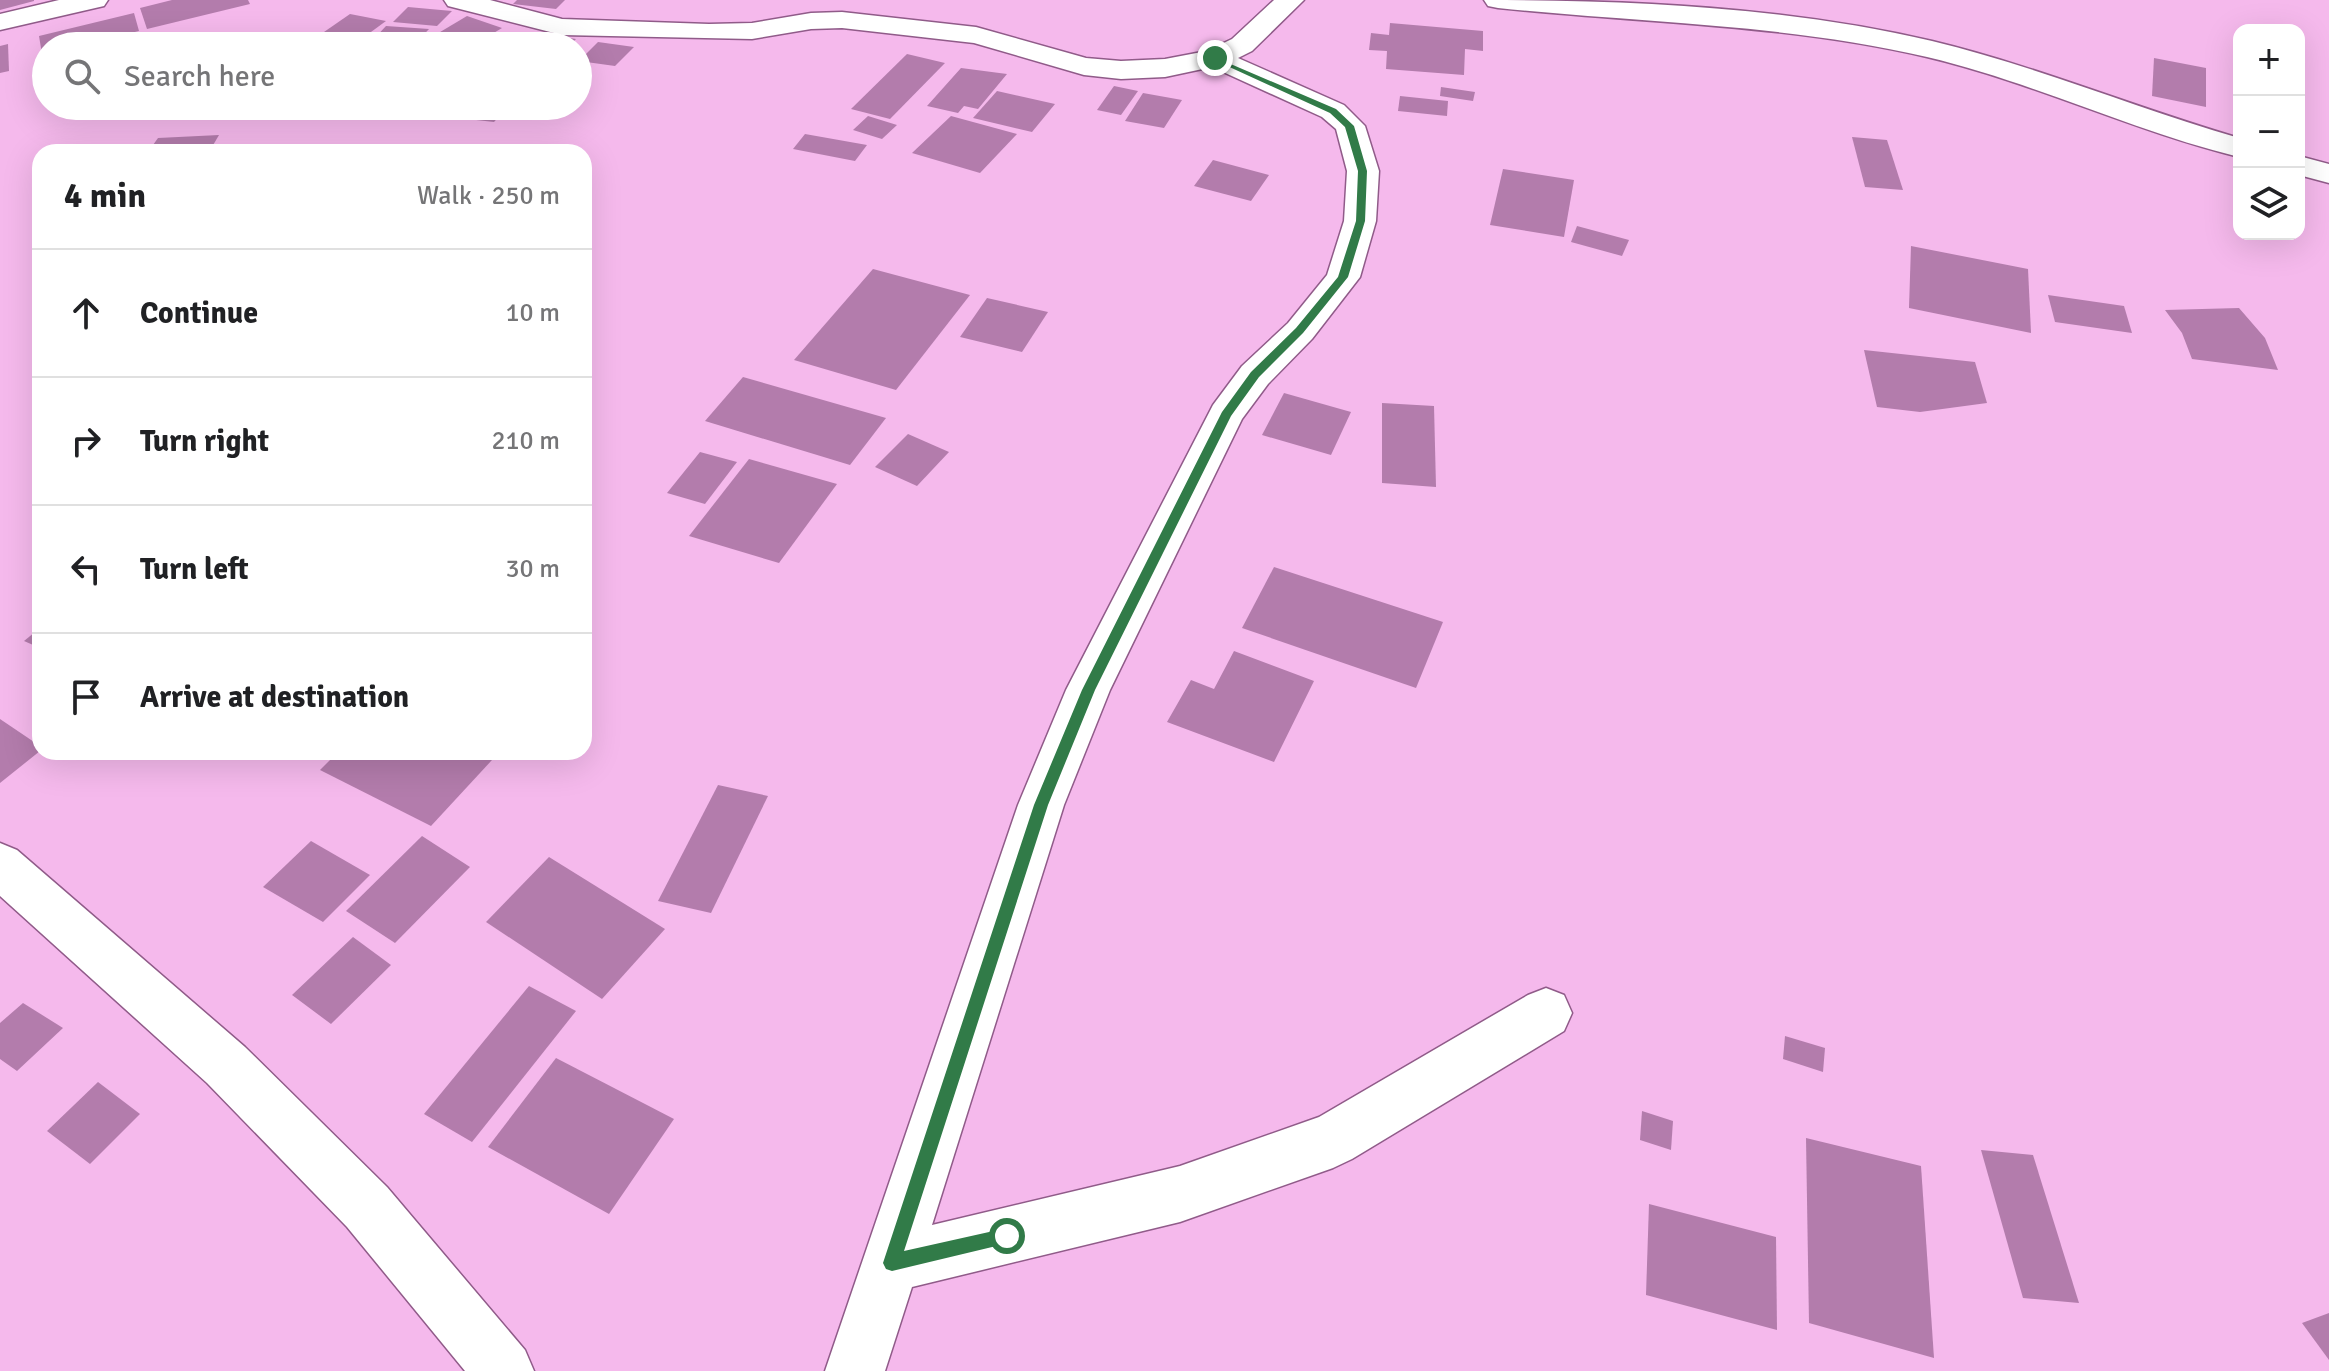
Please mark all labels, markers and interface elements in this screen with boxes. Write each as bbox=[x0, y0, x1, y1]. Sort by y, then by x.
map controls bbox=[2233, 24, 2305, 240]
button: + bbox=[2233, 24, 2305, 96]
search box bbox=[32, 32, 592, 120]
route end bbox=[1197, 40, 1233, 76]
icon: search bbox=[60, 54, 104, 98]
text: Search here bbox=[124, 58, 275, 95]
button: − bbox=[2233, 96, 2305, 168]
button: layers bbox=[2233, 168, 2305, 240]
text: 4 min bbox=[64, 175, 146, 217]
text: Walk · 250 m bbox=[417, 180, 560, 212]
icon: ahead bbox=[64, 291, 108, 335]
text: Continue bbox=[140, 295, 258, 332]
text: 10 m bbox=[505, 297, 560, 329]
icon: right bbox=[64, 419, 108, 463]
text: Turn right bbox=[140, 423, 269, 460]
text: 210 m bbox=[491, 425, 560, 457]
icon: left bbox=[64, 547, 108, 591]
text: Turn left bbox=[140, 551, 249, 588]
text: 30 m bbox=[505, 553, 560, 585]
icon: arrive bbox=[64, 675, 108, 719]
text: Arrive at destination bbox=[140, 679, 409, 716]
route start bbox=[989, 1218, 1025, 1254]

